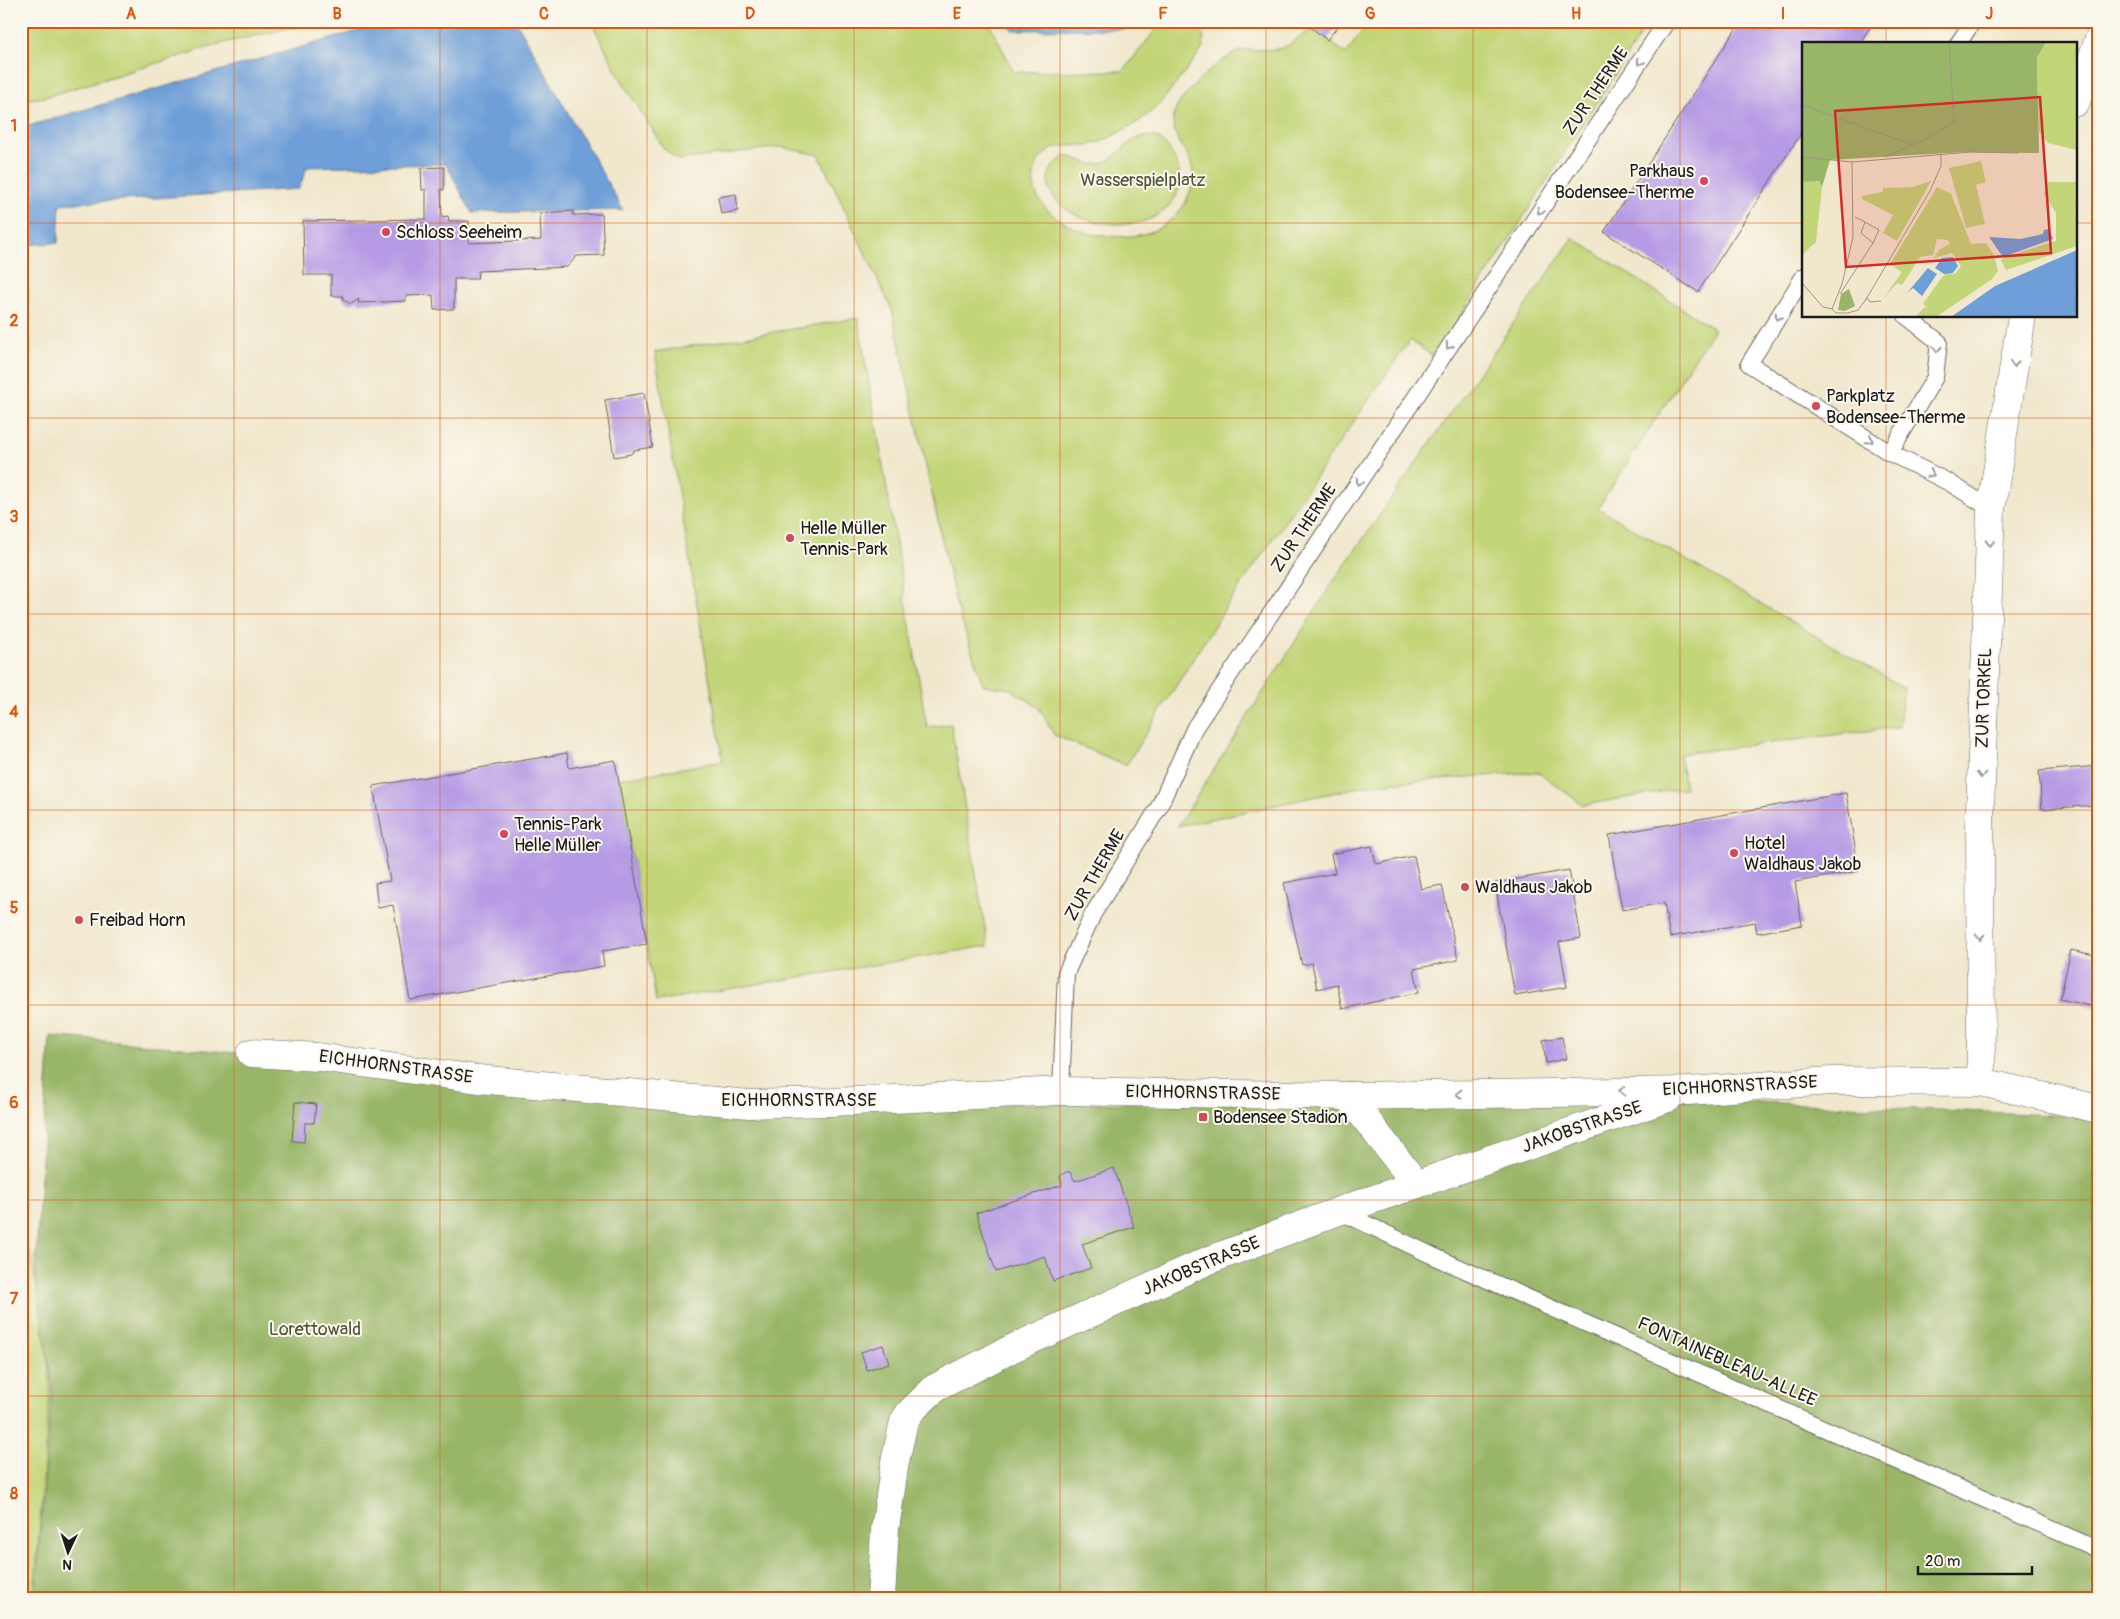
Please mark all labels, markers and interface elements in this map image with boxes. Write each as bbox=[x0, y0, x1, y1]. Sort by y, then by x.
text: A bbox=[126, 4, 137, 24]
text: B bbox=[332, 4, 342, 24]
text: C bbox=[539, 4, 549, 24]
text: D bbox=[745, 4, 755, 24]
text: E bbox=[953, 4, 962, 24]
text: F bbox=[1158, 4, 1168, 24]
text: G bbox=[1365, 4, 1376, 24]
text: H bbox=[1571, 4, 1581, 24]
text: I bbox=[1781, 4, 1785, 24]
text: J bbox=[1985, 4, 1993, 24]
street label: ZUR THERME bbox=[1558, 42, 1634, 140]
inset map bbox=[1802, 42, 2078, 318]
one-way arrow bbox=[1637, 56, 1646, 66]
text: 1 bbox=[11, 116, 17, 136]
place label: Parkhaus Bodensee-Therme bbox=[1555, 160, 1694, 204]
park label: Wasserspielplatz bbox=[1080, 169, 1206, 192]
marker: Parkhaus Bodensee-Therme bbox=[1698, 175, 1710, 187]
one-way arrow bbox=[1537, 206, 1546, 215]
place label: Schloss Seeheim bbox=[396, 221, 522, 244]
marker: Schloss Seeheim bbox=[380, 226, 392, 238]
text: 2 bbox=[10, 311, 19, 331]
one-way arrow bbox=[1775, 312, 1784, 321]
one-way arrow bbox=[1446, 341, 1456, 350]
one-way arrow bbox=[1932, 346, 1943, 354]
one-way arrow bbox=[2010, 360, 2020, 369]
place label: Parkplatz Bodensee-Therme bbox=[1826, 385, 1965, 429]
marker: Parkplatz Bodensee-Therme bbox=[1810, 400, 1822, 412]
one-way arrow bbox=[1864, 434, 1873, 444]
one-way arrow bbox=[1926, 468, 1935, 478]
one-way arrow bbox=[1356, 476, 1365, 485]
street label: ZUR THERME bbox=[1266, 479, 1342, 577]
text: 3 bbox=[10, 507, 19, 527]
place label: Helle Müller Tennis-Park bbox=[800, 517, 888, 561]
marker: Helle Müller Tennis-Park bbox=[784, 532, 796, 544]
one-way arrow bbox=[1985, 539, 1995, 547]
street label: ZUR TORKEL bbox=[1971, 647, 1997, 749]
text: 4 bbox=[9, 702, 19, 722]
one-way arrow bbox=[1976, 771, 1987, 779]
place label: Tennis-Park Helle Müller bbox=[514, 813, 602, 857]
street label: ZUR THERME bbox=[1060, 825, 1130, 925]
marker: Tennis-Park Helle Müller bbox=[498, 828, 510, 840]
place label: Hotel Waldhaus Jakob bbox=[1744, 832, 1861, 876]
marker: Hotel Waldhaus Jakob bbox=[1728, 847, 1740, 859]
place label: Waldhaus Jakob bbox=[1475, 876, 1592, 899]
marker: Waldhaus Jakob bbox=[1459, 881, 1471, 893]
text: 5 bbox=[10, 898, 19, 918]
place label: Freibad Horn bbox=[89, 909, 186, 932]
marker: Freibad Horn bbox=[73, 914, 85, 926]
one-way arrow bbox=[1975, 934, 1985, 942]
street label: EICHHORNSTRASSE bbox=[318, 1045, 474, 1089]
street label: EICHHORNSTRASSE bbox=[1662, 1070, 1818, 1102]
street label: EICHHORNSTRASSE bbox=[1125, 1080, 1281, 1106]
one-way arrow bbox=[1617, 1086, 1625, 1096]
street label: EICHHORNSTRASSE bbox=[721, 1089, 877, 1112]
one-way arrow bbox=[1455, 1089, 1462, 1099]
text: 6 bbox=[9, 1093, 19, 1113]
street label: JAKOBSTRASSE bbox=[1519, 1096, 1645, 1158]
place label: Bodensee Stadion bbox=[1213, 1106, 1348, 1129]
marker: Bodensee Stadion bbox=[1197, 1111, 1209, 1123]
street label: JAKOBSTRASSE bbox=[1139, 1231, 1263, 1301]
text: 7 bbox=[10, 1289, 19, 1309]
street label: FONTAINEBLEAU-ALLEE bbox=[1634, 1312, 1820, 1412]
park label: Lorettowald bbox=[269, 1318, 361, 1341]
text: 8 bbox=[10, 1484, 18, 1504]
north arrow bbox=[42, 1526, 92, 1576]
scale bar bbox=[1918, 1544, 2031, 1576]
text: 20 m bbox=[1925, 1552, 1960, 1571]
text: N bbox=[62, 1556, 72, 1573]

